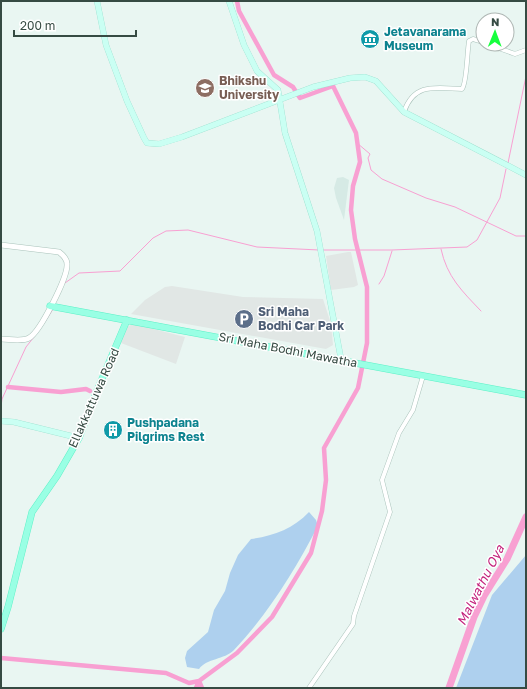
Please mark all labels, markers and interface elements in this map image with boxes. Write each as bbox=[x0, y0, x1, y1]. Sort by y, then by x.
scale bar bbox=[14, 12, 136, 38]
north arrow bbox=[475, 12, 515, 52]
text: N bbox=[491, 15, 499, 28]
text: 200 m bbox=[20, 18, 55, 33]
place label: Jetavanarama Museum bbox=[384, 24, 466, 53]
museum icon: Jetavanarama Museum bbox=[359, 28, 381, 50]
place label: Bhikshu University bbox=[219, 73, 280, 102]
school or university icon: Bhikshu University bbox=[194, 77, 216, 99]
place label: Sri Maha Bodhi Car Park bbox=[258, 304, 344, 333]
parking icon: Sri Maha Bodhi Car Park bbox=[233, 308, 255, 330]
street label: Sri Maha Bodhi Mawatha bbox=[217, 329, 359, 370]
street label: Ellakkattuwa Road bbox=[65, 346, 122, 450]
place label: Pushpadana Pilgrims Rest bbox=[127, 415, 205, 444]
building icon: Pushpadana Pilgrims Rest bbox=[102, 419, 124, 441]
water label: Malwathu Oya bbox=[453, 541, 507, 628]

